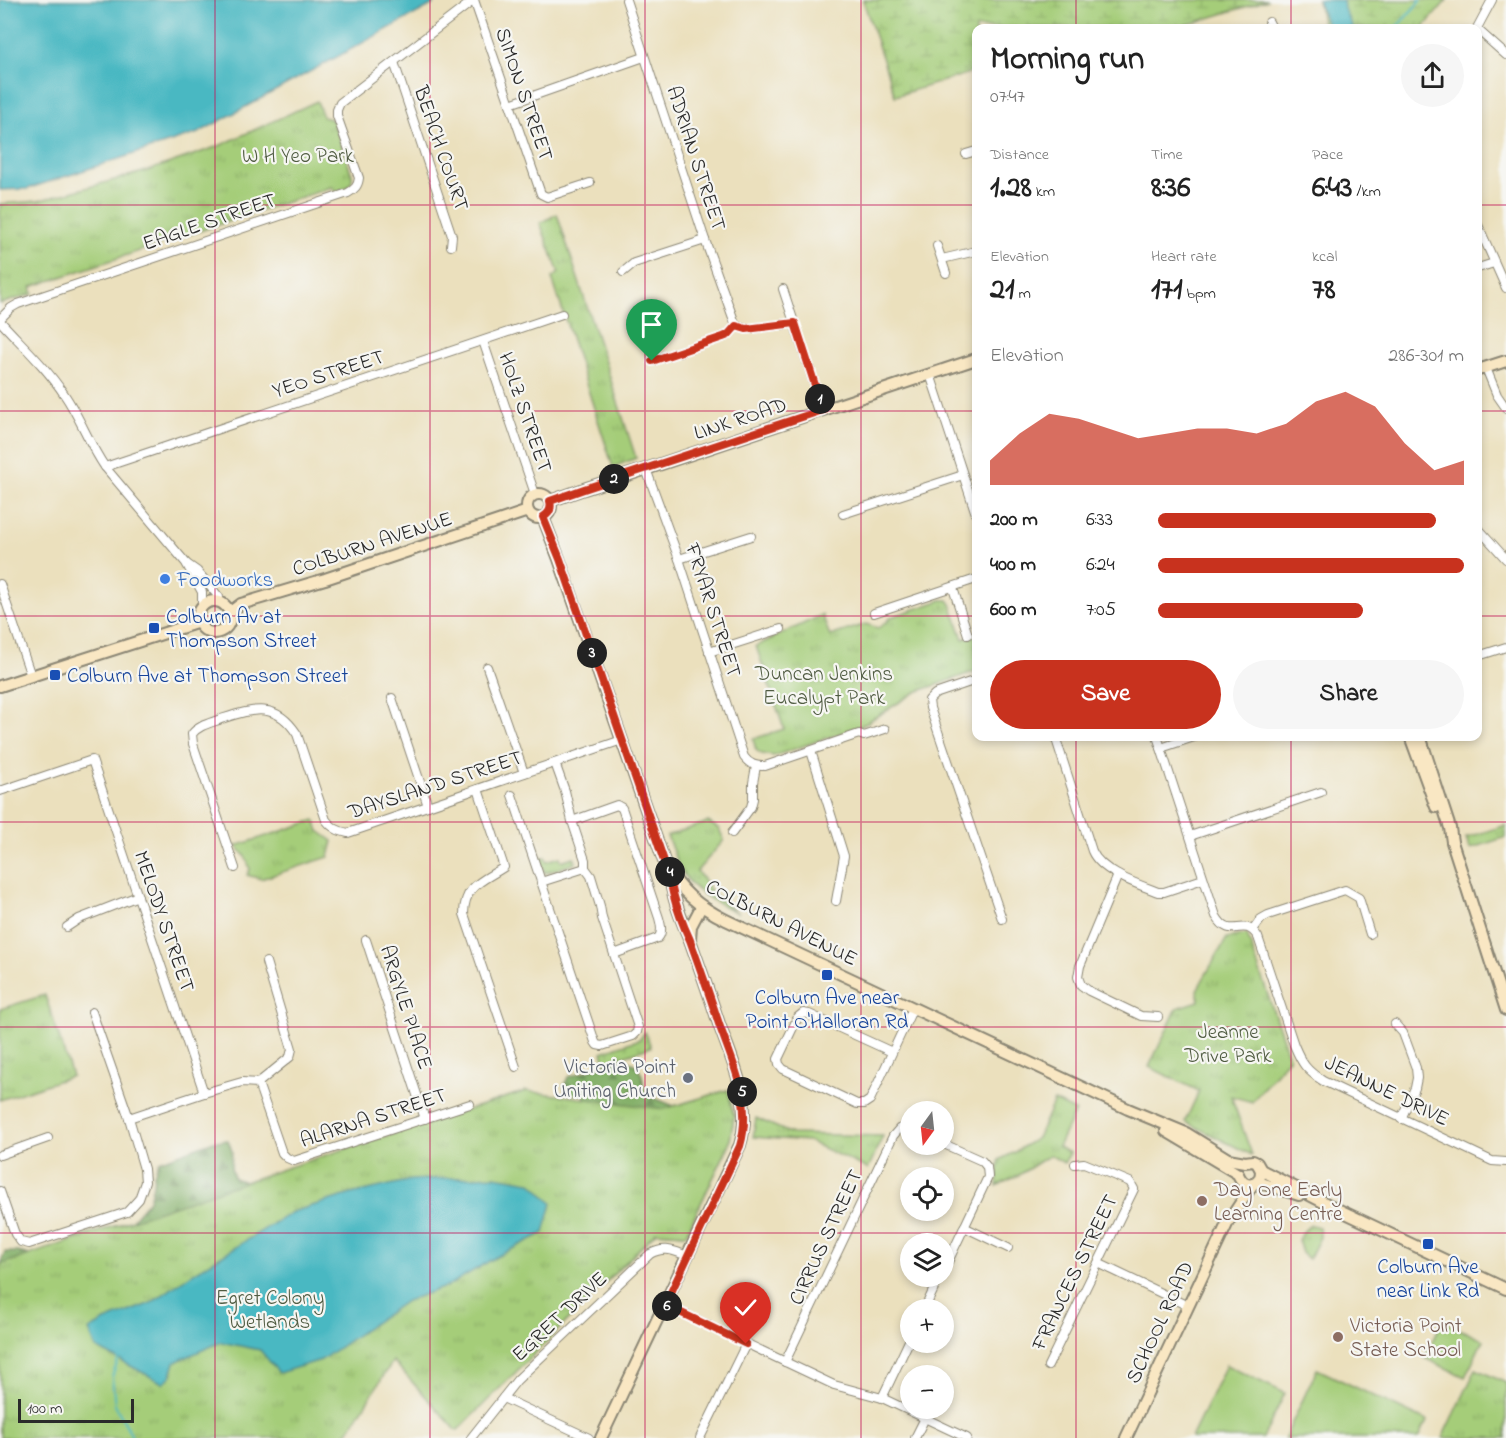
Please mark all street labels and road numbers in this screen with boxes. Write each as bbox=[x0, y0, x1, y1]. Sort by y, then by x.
street label: SIMON STREET bbox=[486, 24, 560, 165]
street label: BEACH COURT bbox=[404, 81, 476, 215]
street label: ADRIAN STREET bbox=[658, 82, 733, 235]
street label: EAGLE STREET bbox=[139, 186, 280, 260]
street label: YEO STREET bbox=[269, 343, 388, 407]
street label: HOLZ STREET bbox=[489, 348, 559, 477]
street label: LINK ROAD bbox=[690, 391, 791, 449]
street label: COLBURN AVENUE bbox=[289, 505, 456, 585]
street label: FRYAR STREET bbox=[676, 539, 748, 681]
street label: DAYSLAND STREET bbox=[344, 744, 527, 829]
street label: MELODY STREET bbox=[125, 847, 201, 996]
street label: COLBURN AVENUE bbox=[700, 873, 862, 975]
street label: ARGYLE PLACE bbox=[371, 942, 439, 1074]
street label: JEANNE DRIVE bbox=[1319, 1049, 1454, 1135]
street label: ALARNA STREET bbox=[297, 1081, 451, 1157]
street label: CIRRUS STREET bbox=[782, 1165, 871, 1310]
street label: FRANCES STREET bbox=[1025, 1190, 1127, 1357]
street label: SCHOOL ROAD bbox=[1119, 1257, 1202, 1389]
street label: EGRET DRIVE bbox=[506, 1265, 615, 1370]

